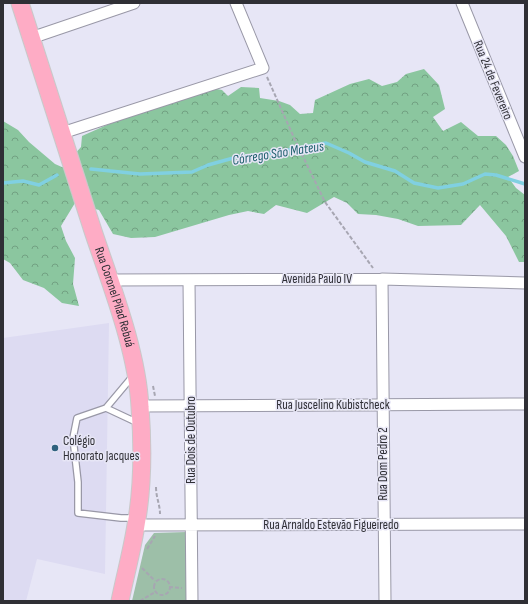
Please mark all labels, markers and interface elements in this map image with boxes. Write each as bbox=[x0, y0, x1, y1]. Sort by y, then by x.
street label: Rua 24 de Fevereiro bbox=[470, 38, 516, 122]
water label: Córrego São Mateus bbox=[231, 137, 325, 169]
street label: Rua Coronel Pilad Rebuá bbox=[91, 245, 138, 349]
street label: Avenida Paulo IV bbox=[281, 271, 352, 287]
street label: Rua Dois de Outubro bbox=[183, 396, 199, 484]
street label: Rua Juscelino Kubistcheck bbox=[276, 397, 390, 413]
street label: Rua Dom Pedro 2 bbox=[375, 427, 391, 501]
place label: Colégio Honorato Jacques bbox=[63, 433, 140, 464]
marker: Colégio Honorato Jacques bbox=[50, 443, 60, 453]
street label: Rua Arnaldo Estevão Figueiredo bbox=[263, 517, 399, 533]

